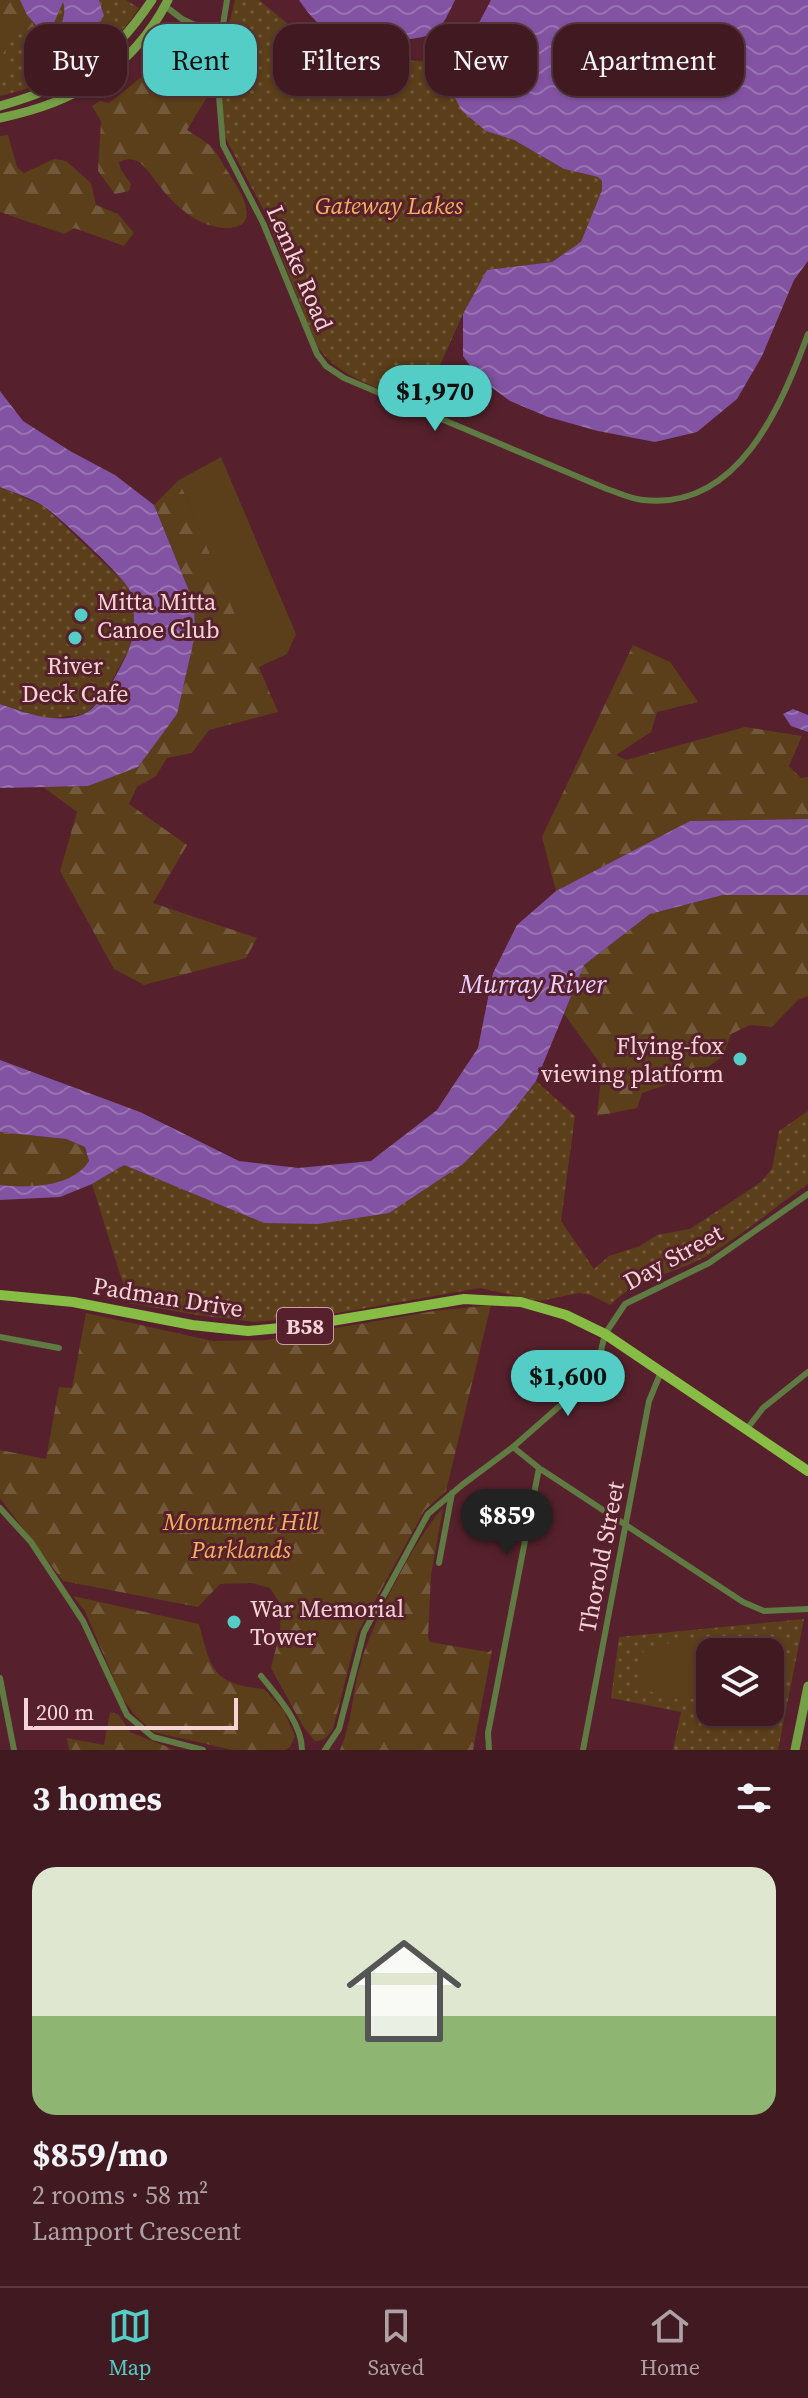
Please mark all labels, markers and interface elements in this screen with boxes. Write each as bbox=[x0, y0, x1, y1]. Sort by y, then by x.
chip: Buy bbox=[24, 24, 127, 96]
chip: Rent bbox=[143, 24, 257, 96]
chip: Filters bbox=[273, 24, 409, 96]
chip: New bbox=[425, 24, 537, 96]
chip: Apartment bbox=[553, 24, 744, 96]
park label: Gateway Lakes bbox=[315, 189, 463, 222]
street label: Lemke Road bbox=[259, 200, 341, 336]
pin: $1,970 bbox=[370, 365, 500, 433]
text: $1,970 bbox=[396, 373, 474, 409]
place label: Mitta Mitta Canoe Club bbox=[97, 585, 220, 646]
marker: Mitta Mitta Canoe Club bbox=[72, 606, 90, 624]
marker: River Deck Cafe bbox=[66, 629, 84, 647]
place label: River Deck Cafe bbox=[21, 649, 129, 710]
water label: Murray River bbox=[459, 966, 607, 1002]
place label: Flying-fox viewing platform bbox=[541, 1029, 724, 1090]
marker: Flying-fox viewing platform bbox=[731, 1050, 749, 1068]
street label: Day Street bbox=[617, 1216, 729, 1298]
street label: Padman Drive bbox=[91, 1269, 245, 1325]
road number: B58 bbox=[277, 1308, 333, 1344]
pin: $1,600 bbox=[503, 1350, 633, 1418]
text: $1,600 bbox=[529, 1358, 607, 1394]
street label: Thorold Street bbox=[570, 1478, 632, 1635]
pin: $859 bbox=[460, 1489, 554, 1557]
text: $859 bbox=[479, 1497, 535, 1533]
park label: Monument Hill Parklands bbox=[162, 1505, 319, 1566]
place label: War Memorial Tower bbox=[250, 1592, 404, 1653]
marker: War Memorial Tower bbox=[225, 1613, 243, 1631]
map controls bbox=[696, 1638, 784, 1726]
button: layers bbox=[696, 1638, 784, 1726]
scale bar bbox=[24, 1694, 238, 1730]
text: 200 m bbox=[36, 1697, 94, 1727]
text: 3 homes bbox=[32, 1775, 162, 1821]
icon: filters bbox=[732, 1776, 776, 1820]
icon: home bbox=[332, 1919, 476, 2063]
text: $859/mo bbox=[32, 2131, 168, 2177]
text: 2 rooms · 58 m² bbox=[32, 2177, 208, 2213]
text: Lamport Crescent bbox=[32, 2213, 241, 2249]
tab: Map bbox=[108, 2304, 152, 2382]
tab: Saved bbox=[368, 2304, 424, 2382]
tab: Home bbox=[640, 2304, 700, 2382]

